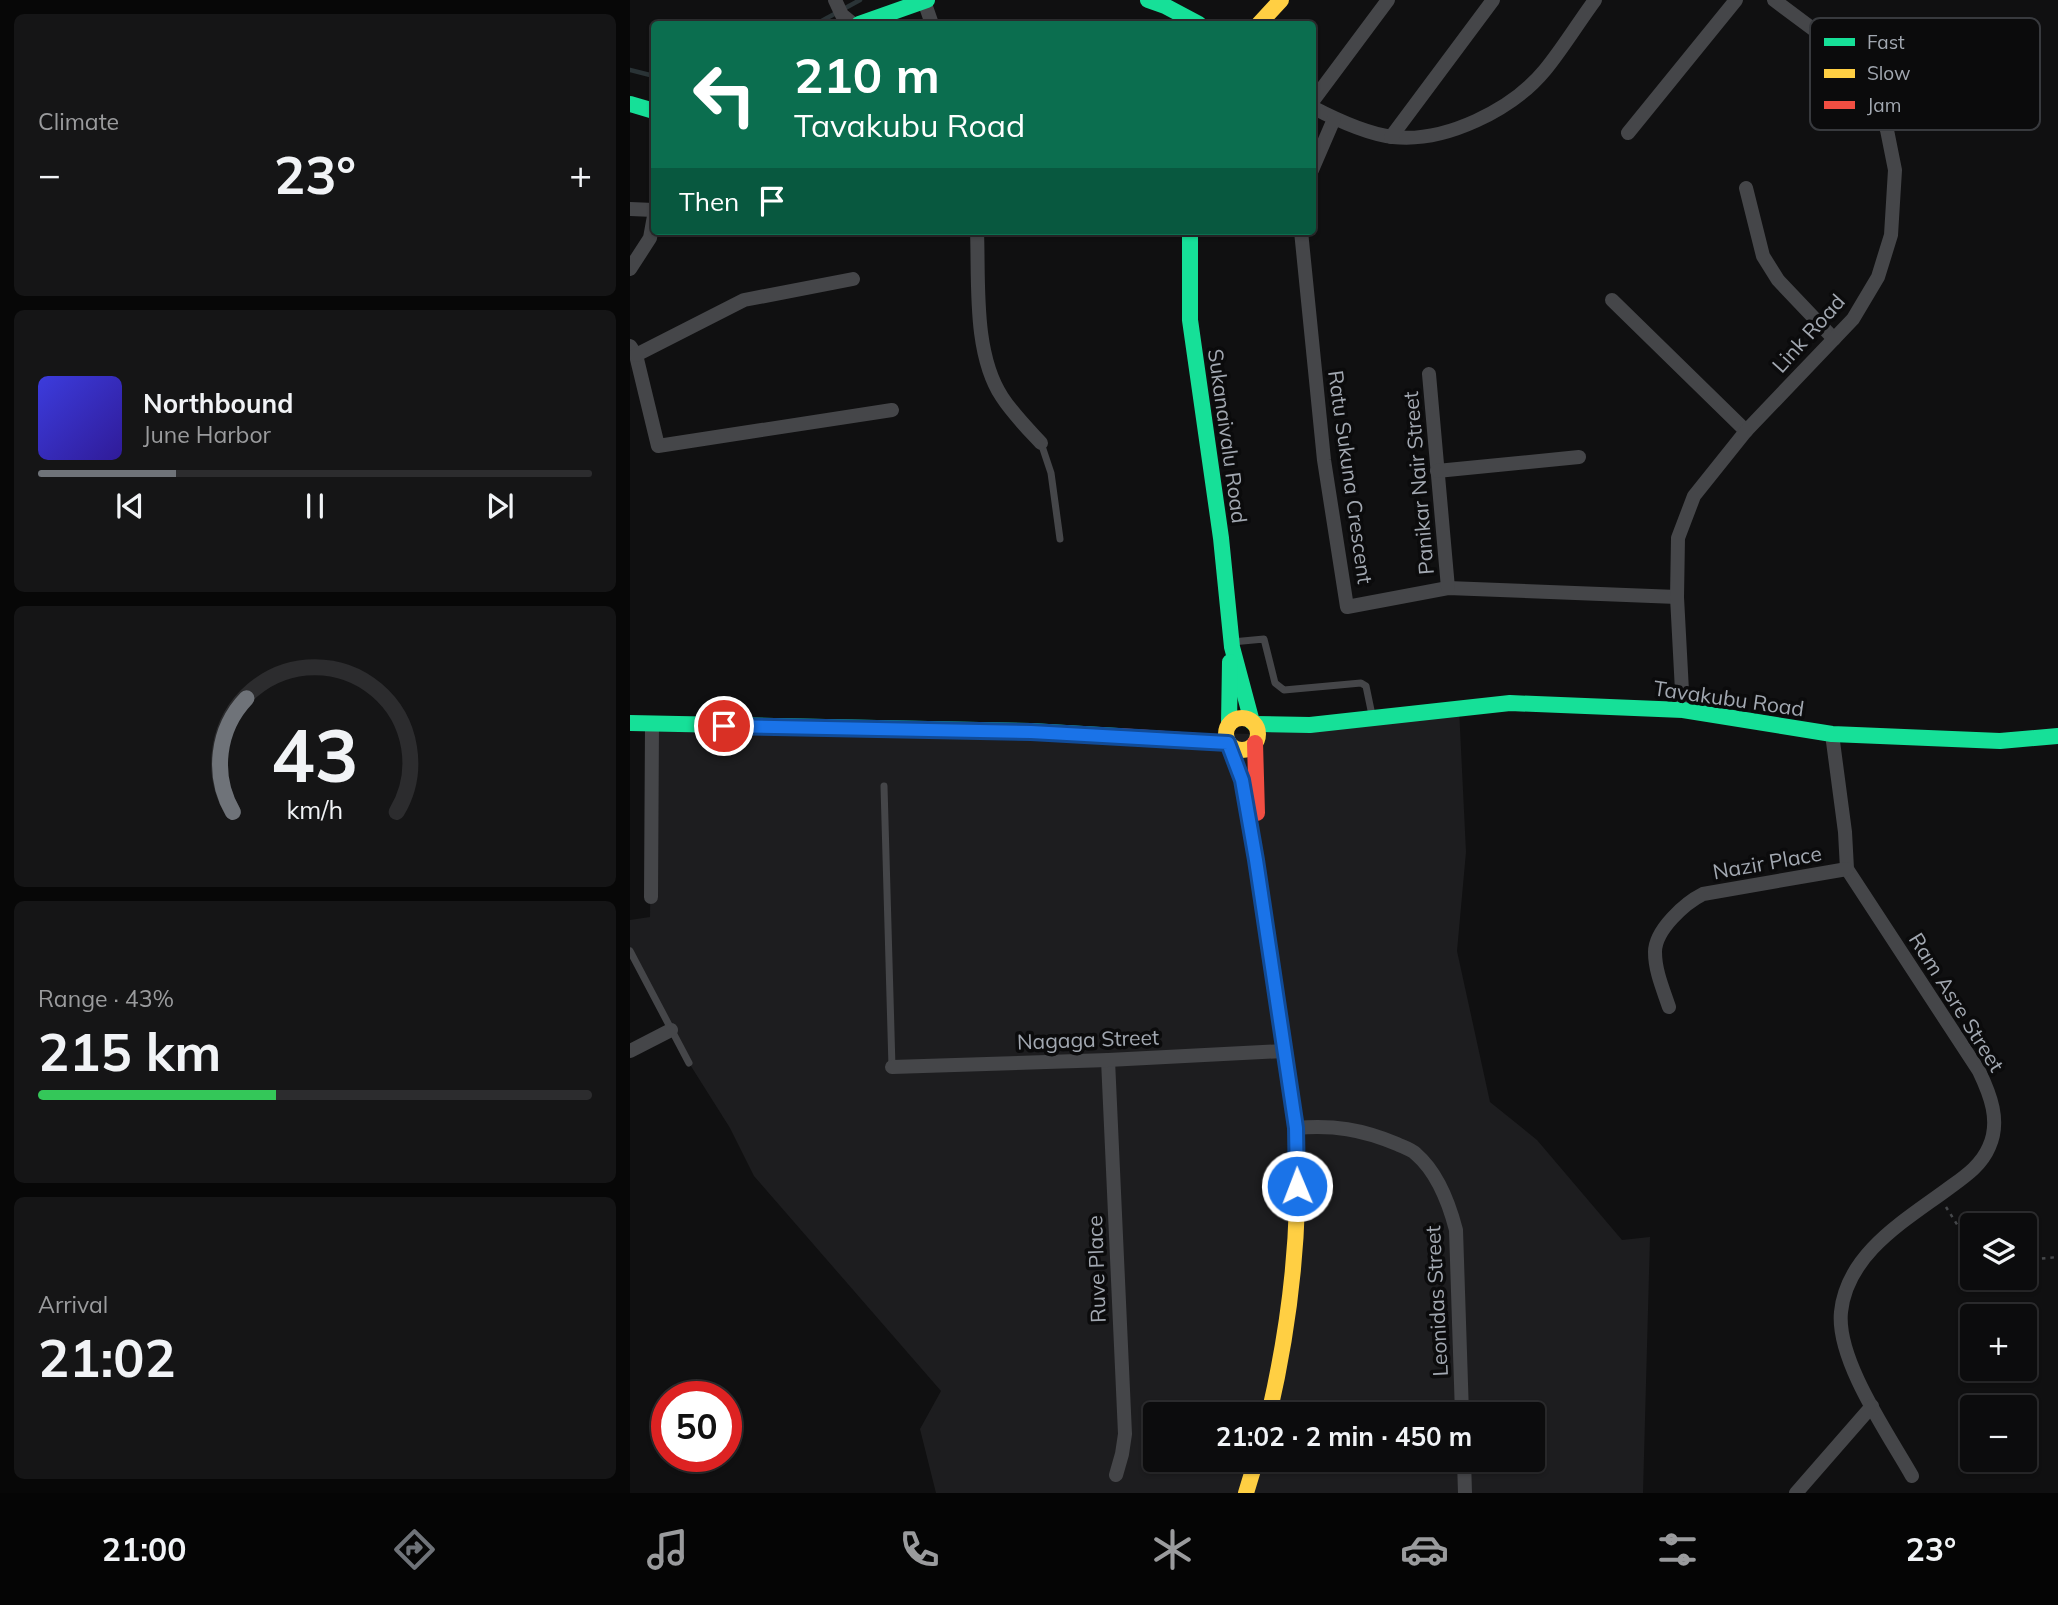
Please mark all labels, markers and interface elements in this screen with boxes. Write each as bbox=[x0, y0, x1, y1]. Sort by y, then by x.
legend bbox=[1810, 18, 2040, 130]
text: Fast bbox=[1867, 30, 1905, 54]
text: 210 m bbox=[794, 44, 940, 105]
icon: left bbox=[679, 49, 770, 140]
text: Slow bbox=[1867, 61, 1911, 85]
text: Jam bbox=[1867, 93, 1901, 117]
text: Tavakubu Road bbox=[794, 105, 1025, 145]
text: Climate bbox=[38, 107, 119, 136]
text: 23° bbox=[274, 142, 356, 207]
text: − bbox=[38, 150, 61, 198]
text: + bbox=[569, 150, 592, 198]
icon: arrive bbox=[753, 182, 791, 220]
text: Then bbox=[679, 185, 739, 218]
street label: Link Road bbox=[1766, 288, 1850, 378]
street label: Sukanaivalu Road bbox=[1203, 347, 1253, 525]
street label: Ratu Sukuna Crescent bbox=[1323, 368, 1379, 586]
text: Northbound bbox=[143, 387, 293, 420]
street label: Panikar Nair Street bbox=[1397, 390, 1439, 576]
text: June Harbor bbox=[143, 420, 271, 449]
icon: previous bbox=[111, 487, 149, 525]
icon: pause bbox=[296, 487, 334, 525]
icon: next bbox=[481, 487, 519, 525]
street label: Tavakubu Road bbox=[1652, 675, 1806, 721]
pin bbox=[694, 696, 754, 756]
icon: arrive bbox=[705, 707, 743, 745]
text: 43 bbox=[271, 710, 359, 801]
text: km/h bbox=[287, 794, 343, 825]
street label: Nazir Place bbox=[1710, 840, 1824, 884]
street label: Ram Asre Street bbox=[1904, 928, 2010, 1076]
text: Range · 43% bbox=[38, 984, 174, 1013]
text: 215 km bbox=[38, 1019, 221, 1084]
street label: Nagaga Street bbox=[1016, 1024, 1160, 1054]
position arrow bbox=[1260, 1149, 1334, 1223]
map controls bbox=[1960, 1213, 2037, 1472]
button: layers bbox=[1960, 1213, 2037, 1290]
street label: Ruve Place bbox=[1081, 1215, 1111, 1323]
street label: Leonidas Street bbox=[1419, 1225, 1453, 1377]
text: Arrival bbox=[38, 1290, 108, 1319]
button: + bbox=[1960, 1304, 2037, 1381]
text: 21:02 bbox=[38, 1325, 176, 1390]
speed limit sign: 50 bbox=[651, 1381, 742, 1472]
button: − bbox=[1960, 1395, 2037, 1472]
text: 21:02 · 2 min · 450 m bbox=[1216, 1420, 1472, 1453]
icon: directions bbox=[390, 1525, 439, 1574]
icon: music bbox=[643, 1525, 692, 1574]
icon: phone bbox=[895, 1525, 944, 1574]
icon: climate bbox=[1148, 1525, 1197, 1574]
icon: car bbox=[1400, 1525, 1449, 1574]
icon: filters bbox=[1653, 1525, 1702, 1574]
text: 21:00 bbox=[102, 1529, 187, 1569]
text: 23° bbox=[1906, 1529, 1956, 1569]

